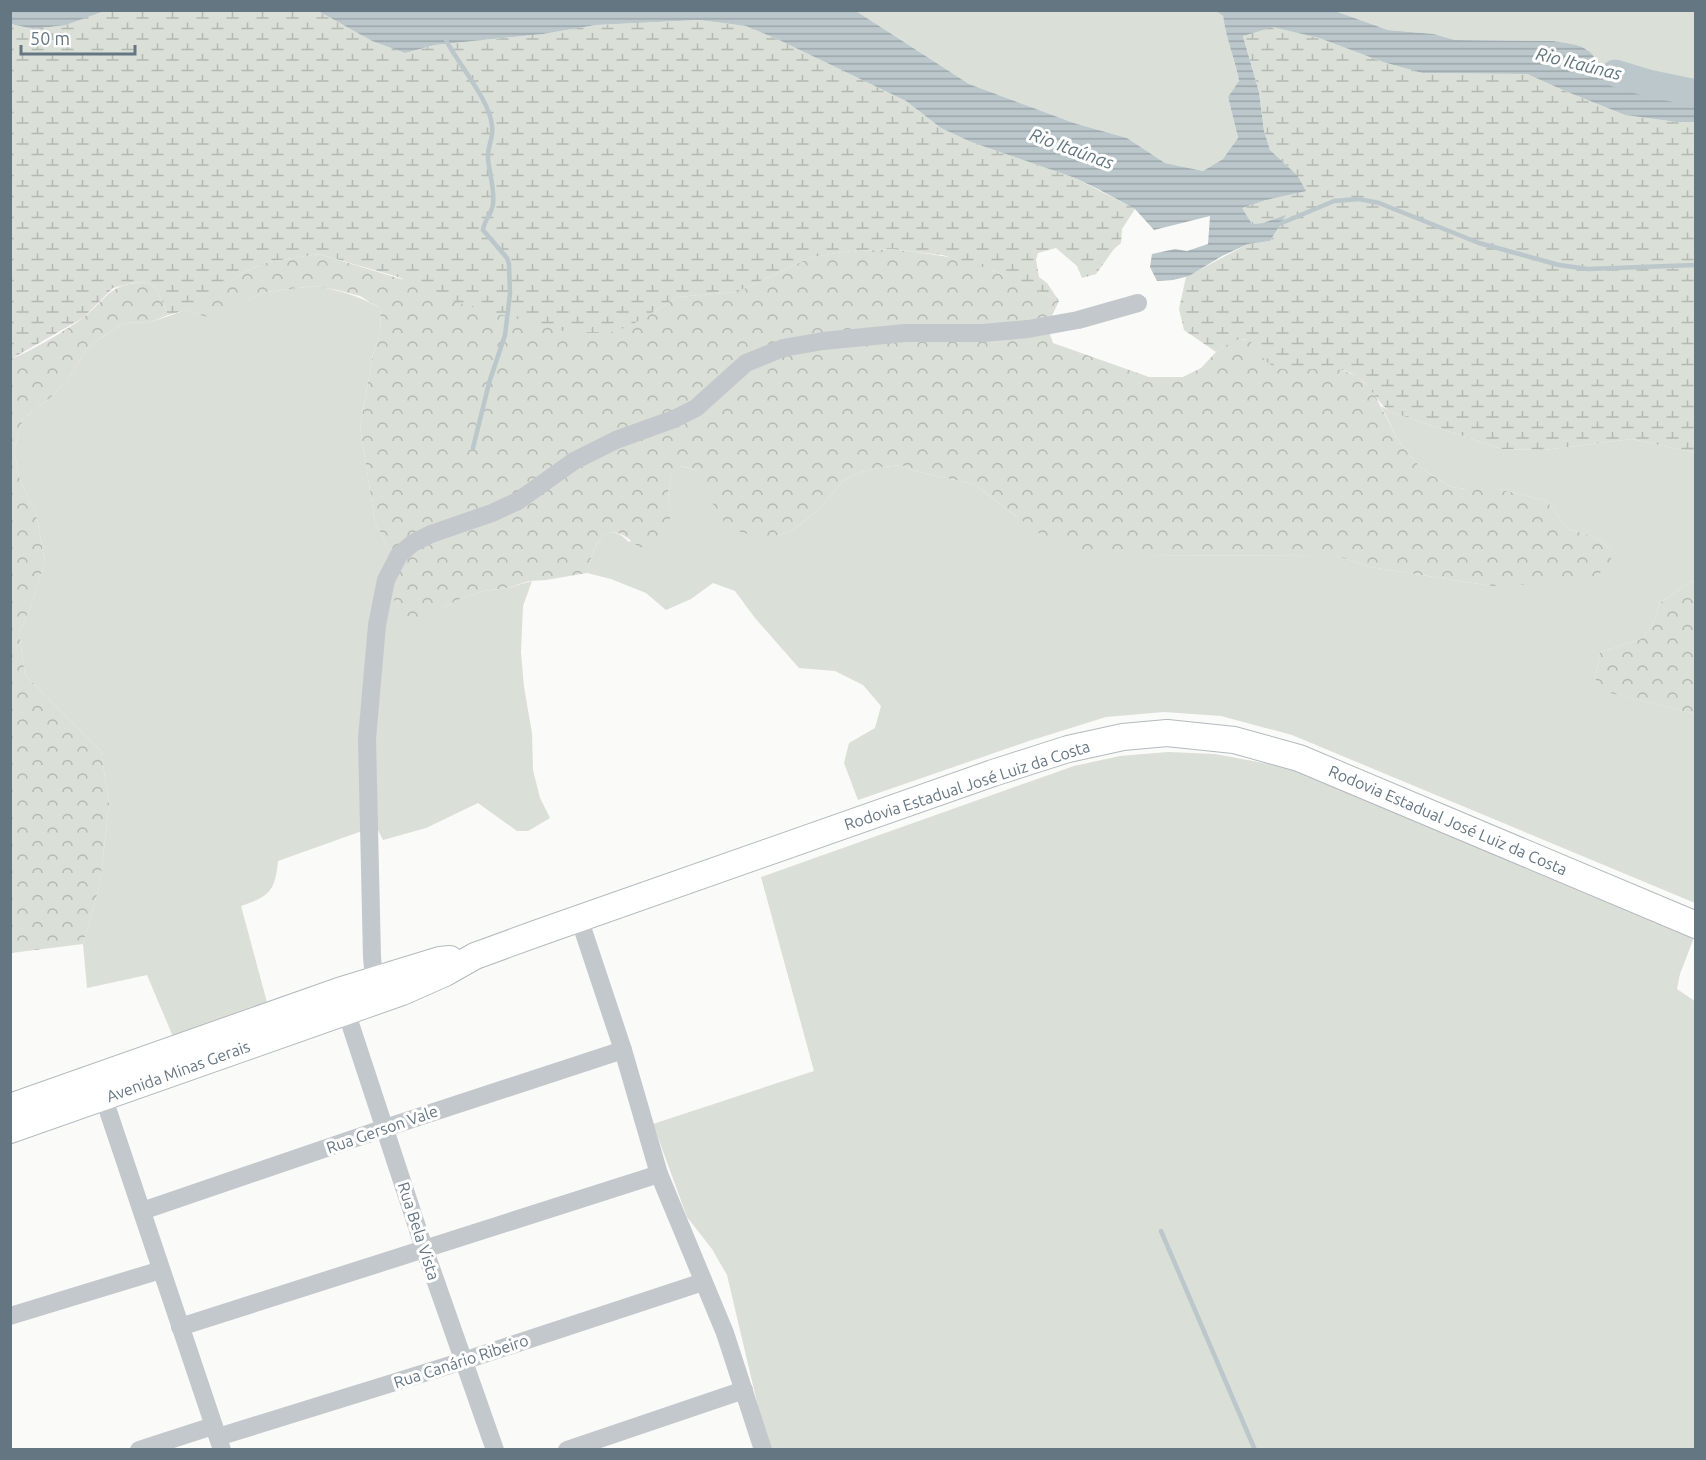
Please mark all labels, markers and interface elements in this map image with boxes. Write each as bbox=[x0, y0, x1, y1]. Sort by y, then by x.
scale bar bbox=[21, 18, 135, 56]
text: 50 m bbox=[30, 28, 70, 48]
water label: Rio Itaúnas bbox=[1534, 43, 1624, 83]
water label: Rio Itaúnas bbox=[1027, 124, 1117, 173]
street label: Rodovia Estadual José Luiz da Costa bbox=[842, 737, 1092, 833]
street label: Rodovia Estadual José Luiz da Costa bbox=[1326, 761, 1570, 879]
street label: Avenida Minas Gerais bbox=[104, 1037, 252, 1105]
street label: Rua Gerson Vale bbox=[324, 1101, 440, 1157]
street label: Rua Bela Vista bbox=[395, 1180, 443, 1282]
street label: Rua Canário Ribeiro bbox=[391, 1331, 531, 1391]

